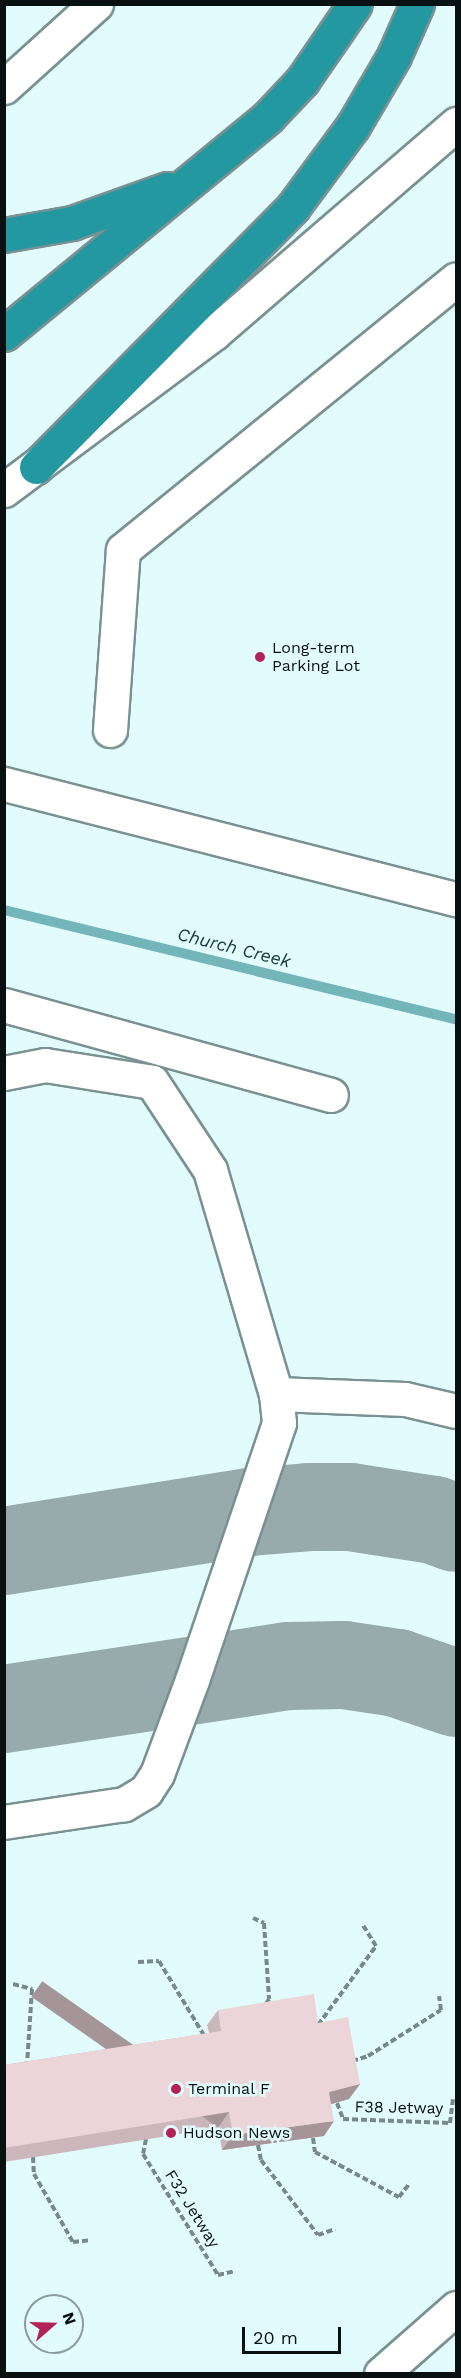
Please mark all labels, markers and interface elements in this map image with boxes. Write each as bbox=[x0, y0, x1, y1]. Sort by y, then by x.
place label: Long-term Parking Lot bbox=[272, 638, 360, 676]
marker: Long-term Parking Lot bbox=[253, 650, 267, 664]
water label: Church Creek bbox=[175, 923, 293, 973]
place label: Terminal F bbox=[188, 2079, 270, 2099]
marker: Terminal F bbox=[169, 2082, 183, 2096]
street label: F38 Jetway bbox=[354, 2098, 444, 2118]
place label: Hudson News bbox=[183, 2123, 290, 2143]
marker: Hudson News bbox=[164, 2126, 178, 2140]
street label: F32 Jetway bbox=[160, 2166, 224, 2252]
north arrow bbox=[24, 2294, 84, 2354]
text: N bbox=[59, 2310, 80, 2327]
scale bar bbox=[245, 2315, 344, 2353]
text: 20 m bbox=[253, 2327, 298, 2348]

